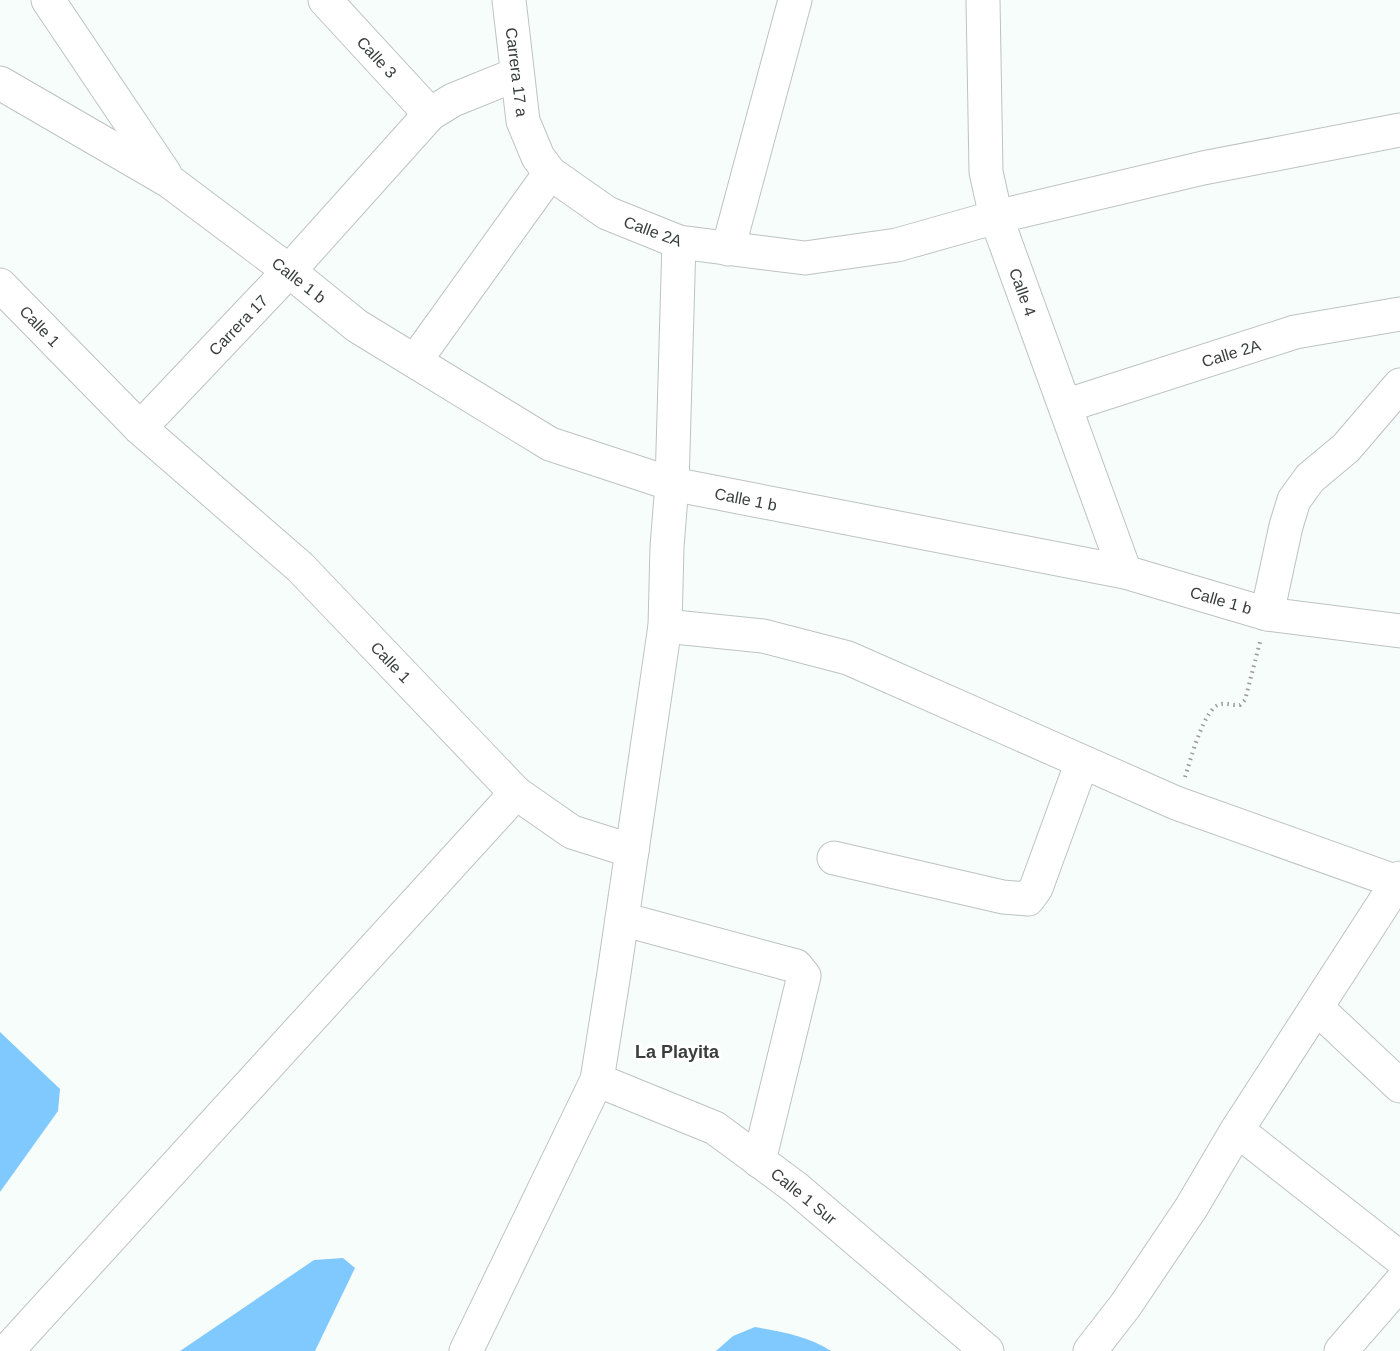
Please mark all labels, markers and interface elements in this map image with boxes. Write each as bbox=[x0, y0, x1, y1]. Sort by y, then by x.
street label: Carrera 17 a bbox=[503, 26, 530, 118]
street label: Calle 3 bbox=[353, 33, 400, 81]
street label: Calle 2A bbox=[622, 213, 684, 250]
street label: Calle 1 b bbox=[269, 254, 329, 307]
street label: Calle 4 bbox=[1006, 266, 1039, 319]
street label: Carrera 17 bbox=[206, 292, 271, 359]
street label: Calle 1 bbox=[16, 303, 63, 350]
street label: Calle 2A bbox=[1200, 336, 1263, 370]
street label: Calle 1 b bbox=[713, 485, 779, 514]
street label: Calle 1 b bbox=[1188, 584, 1254, 617]
street label: Calle 1 bbox=[367, 639, 414, 686]
district label: La Playita bbox=[635, 1042, 720, 1062]
street label: Calle 1 Sur bbox=[768, 1165, 840, 1228]

